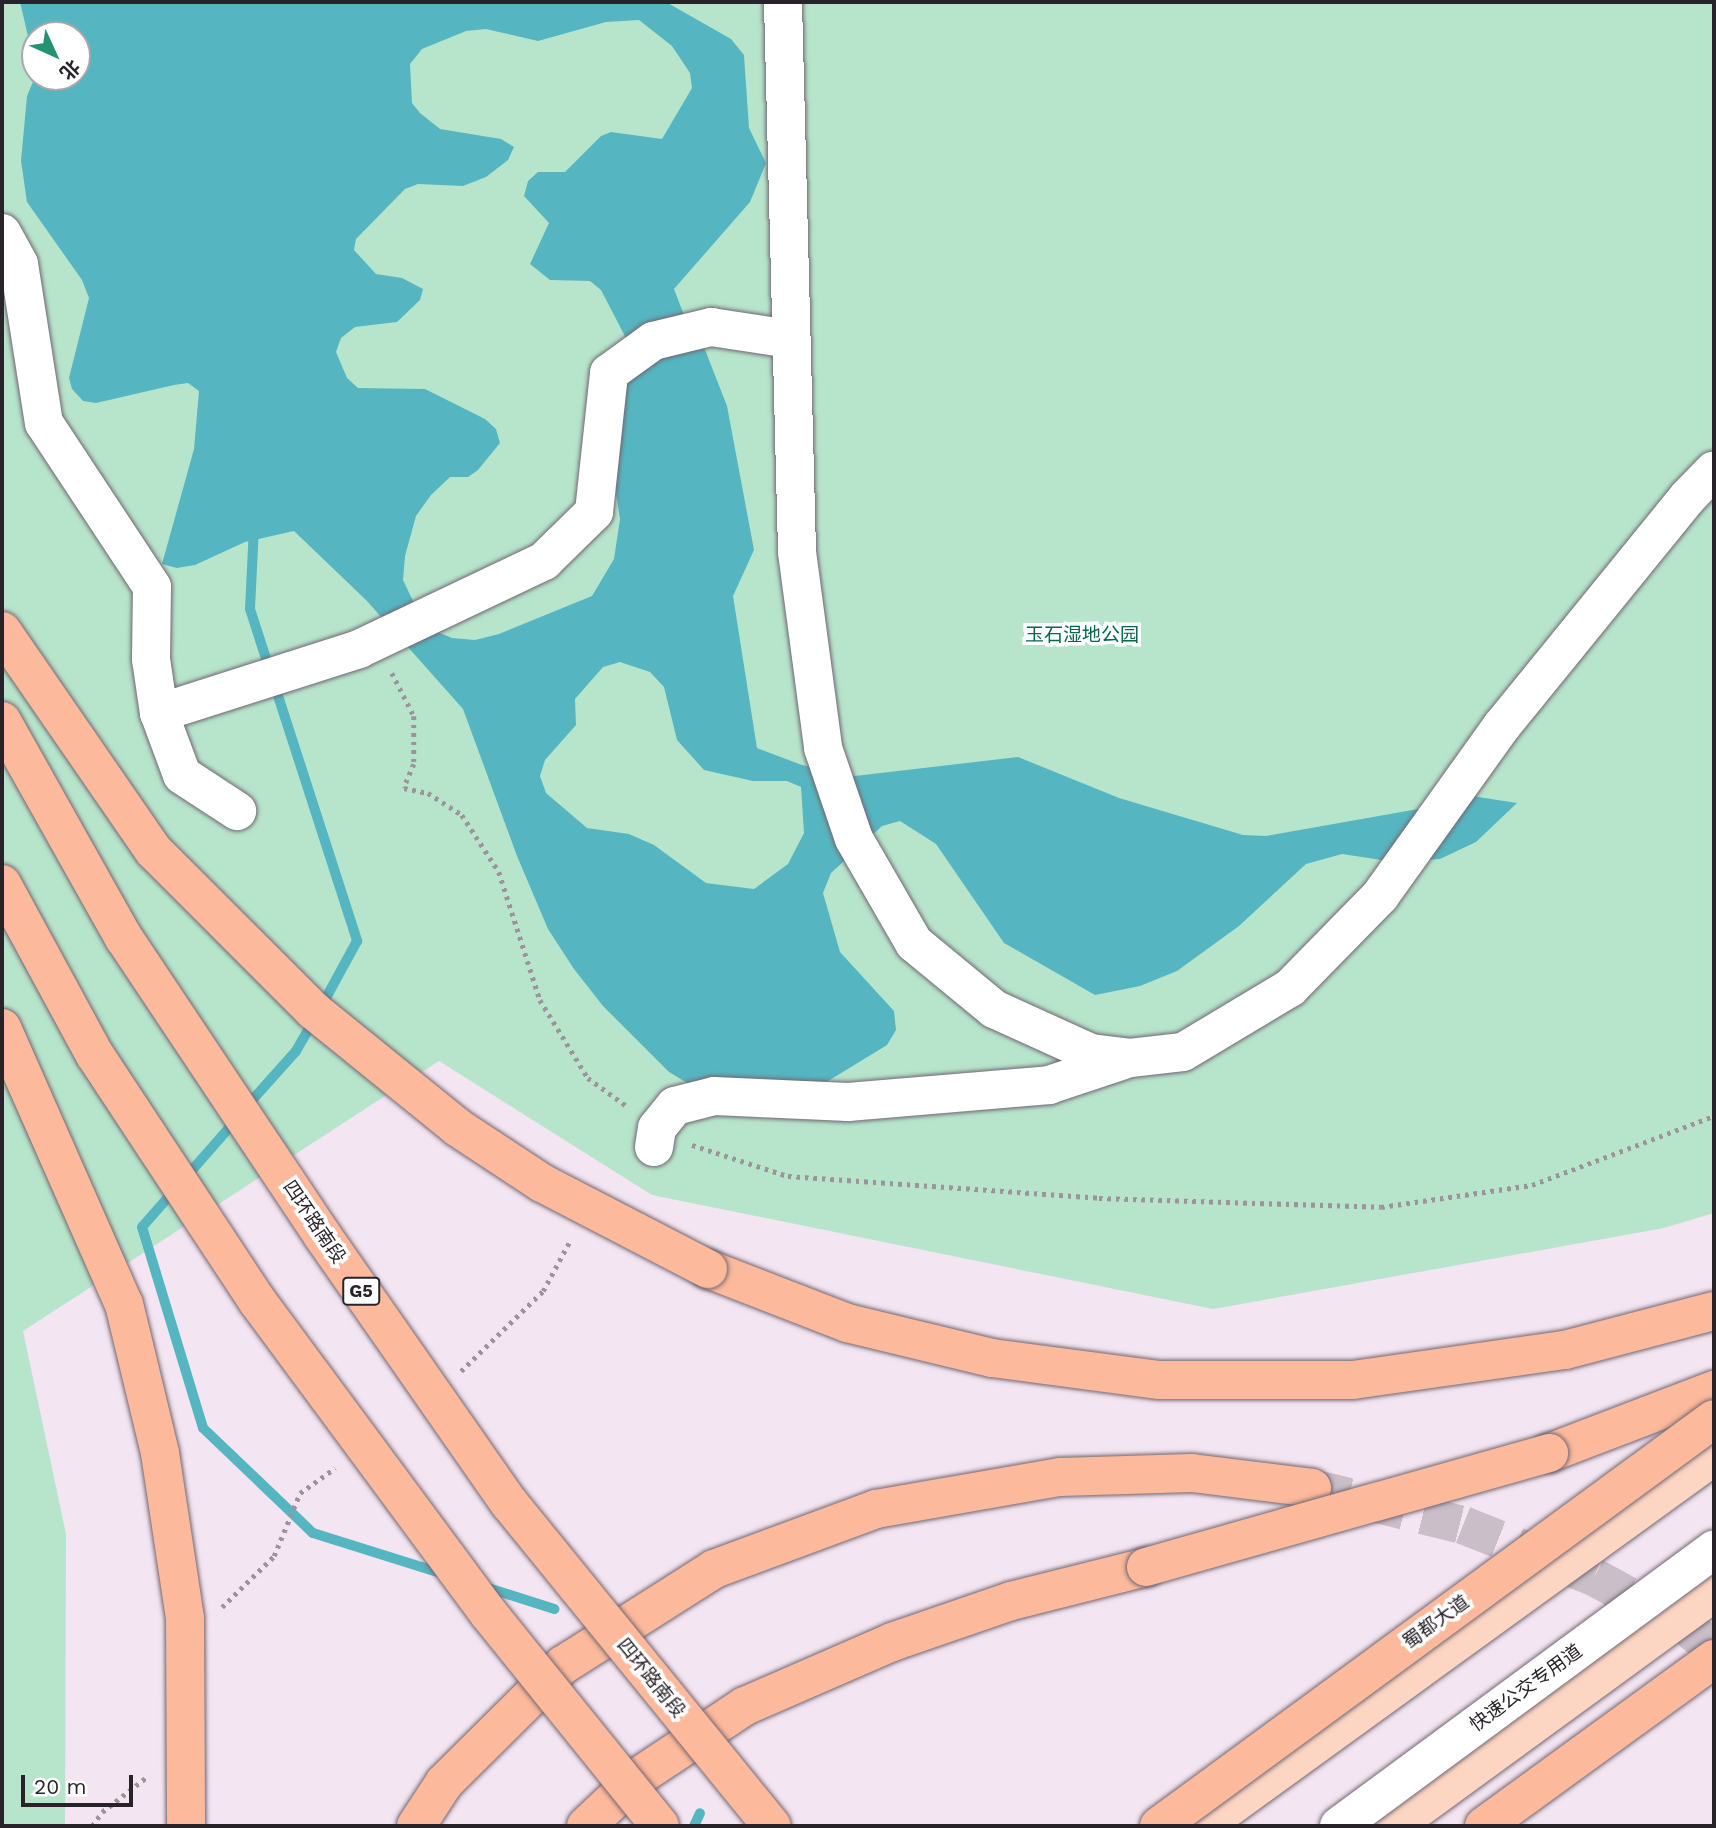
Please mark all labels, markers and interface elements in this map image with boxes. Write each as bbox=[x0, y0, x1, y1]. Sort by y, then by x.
north arrow bbox=[21, 21, 91, 91]
text: 北 bbox=[55, 55, 85, 85]
park label: 玉石湿地公园 bbox=[1025, 624, 1139, 646]
street label: 四环路南段 bbox=[278, 1176, 350, 1268]
road number: G5 bbox=[342, 1276, 380, 1306]
street label: 蜀都大道 bbox=[1399, 1590, 1473, 1654]
street label: 四环路南段 bbox=[612, 1634, 690, 1722]
street label: 快速公交专用道 bbox=[1465, 1640, 1587, 1736]
scale bar bbox=[24, 1762, 136, 1806]
text: 20 m bbox=[34, 1774, 86, 1799]

